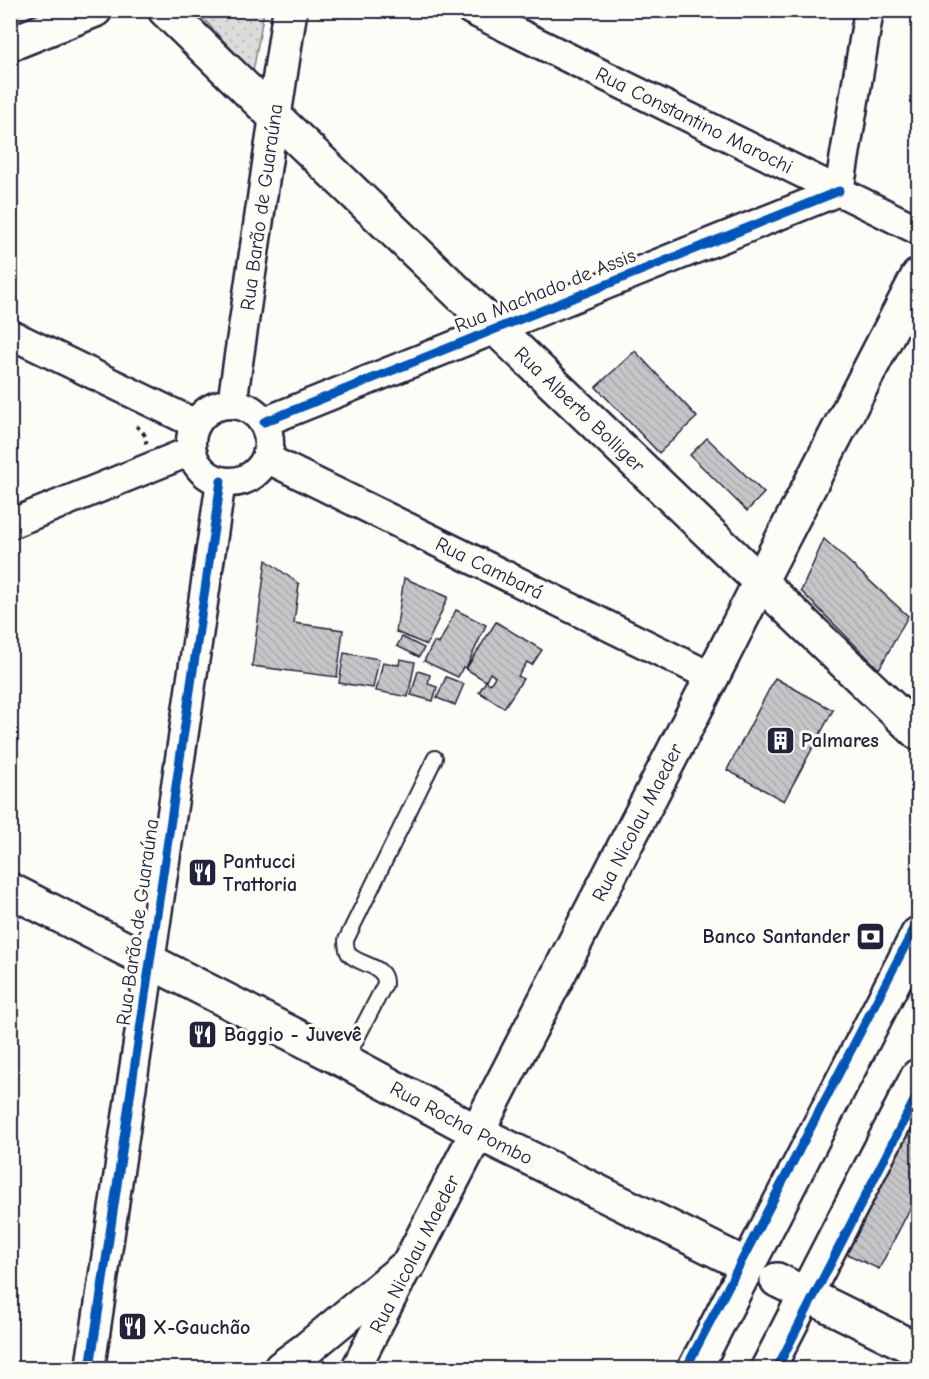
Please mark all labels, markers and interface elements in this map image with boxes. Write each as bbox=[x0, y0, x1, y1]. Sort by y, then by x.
street label: Rua Constantino Marochi bbox=[592, 62, 797, 179]
street label: Rua Barão de Guaraúna bbox=[236, 102, 287, 312]
street label: Rua Machado de Assis bbox=[451, 244, 639, 337]
street label: Rua Alberto Bolliger bbox=[510, 342, 649, 477]
street label: Rua Cambará bbox=[432, 532, 547, 604]
building icon: Palmares bbox=[764, 724, 796, 756]
place label: Palmares bbox=[801, 729, 879, 752]
street label: Rua Nicolau Maeder bbox=[587, 740, 688, 905]
street label: Rua Barão de Guaraúna bbox=[112, 817, 163, 1027]
place label: Pantucci Trattoria bbox=[223, 850, 297, 896]
restaurant icon: Pantucci Trattoria bbox=[186, 856, 218, 888]
bank icon: Banco Santander bbox=[855, 920, 887, 952]
place label: Banco Santander bbox=[703, 925, 850, 948]
restaurant icon: Baggio - Juvevê bbox=[187, 1018, 219, 1050]
place label: Baggio - Juvevê bbox=[224, 1023, 362, 1046]
street label: Rua Rocha Pombo bbox=[386, 1076, 536, 1170]
street label: Rua Nicolau Maeder bbox=[365, 1171, 464, 1337]
restaurant icon: X-Gauchão bbox=[116, 1311, 148, 1343]
place label: X-Gauchão bbox=[153, 1316, 250, 1339]

